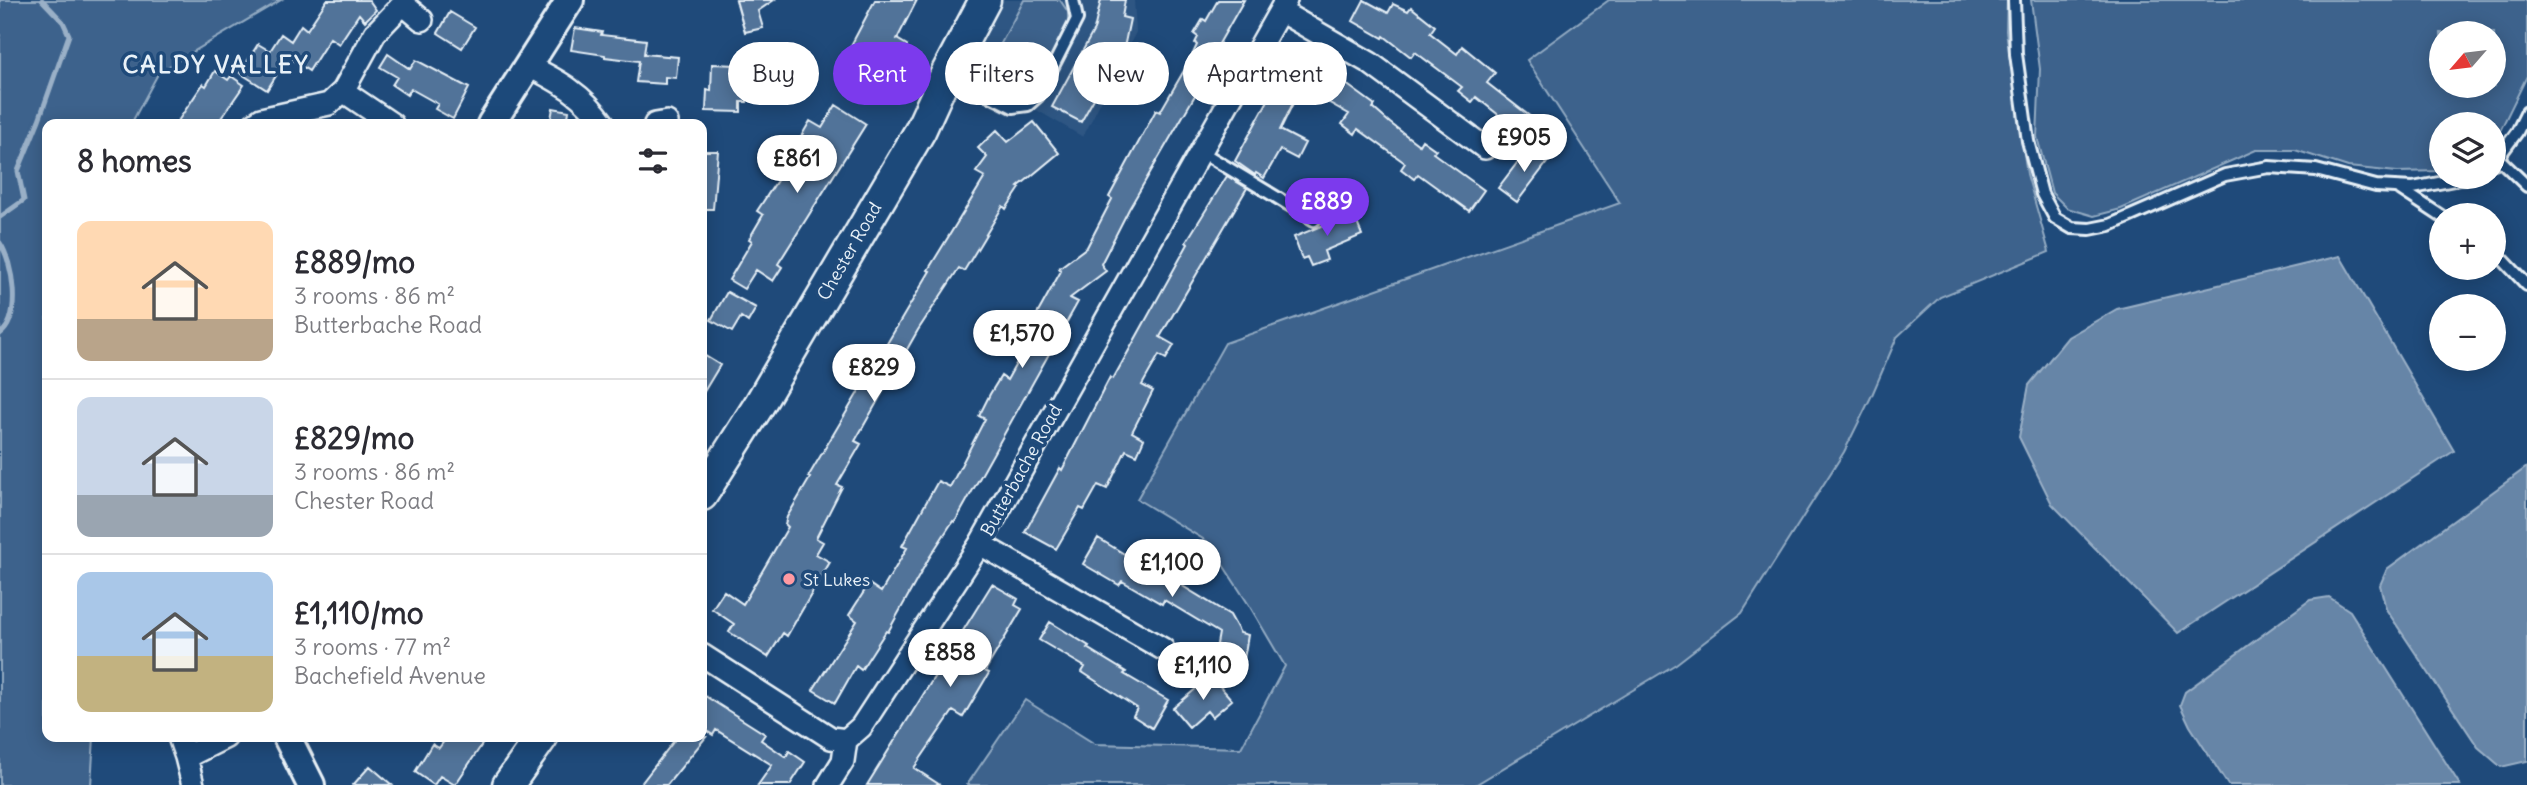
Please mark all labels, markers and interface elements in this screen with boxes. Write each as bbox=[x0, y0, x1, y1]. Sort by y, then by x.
north arrow bbox=[2429, 21, 2506, 98]
map controls bbox=[2429, 21, 2506, 371]
chip: Buy bbox=[728, 42, 819, 105]
chip: Rent bbox=[833, 42, 931, 105]
chip: Filters bbox=[945, 42, 1059, 105]
chip: New bbox=[1073, 42, 1169, 105]
chip: Apartment bbox=[1183, 42, 1347, 105]
district label: CALDY VALLEY bbox=[122, 49, 310, 79]
button: layers bbox=[2429, 112, 2506, 189]
pin: £905 bbox=[1483, 114, 1565, 174]
text: £905 bbox=[1497, 122, 1551, 151]
pin: £861 bbox=[756, 136, 838, 195]
text: 8 homes bbox=[77, 142, 192, 180]
icon: filters bbox=[634, 142, 672, 180]
text: £861 bbox=[773, 143, 821, 172]
pin: £889 bbox=[1286, 178, 1368, 238]
text: £889 bbox=[1301, 186, 1353, 215]
street label: Chester Road bbox=[812, 197, 887, 304]
button: + bbox=[2429, 203, 2506, 280]
text: £889/mo bbox=[294, 243, 415, 281]
icon: home bbox=[133, 249, 217, 333]
text: 3 rooms · 86 m² bbox=[294, 281, 455, 310]
button: − bbox=[2429, 294, 2506, 371]
text: Butterbache Road bbox=[294, 310, 482, 339]
pin: £1,570 bbox=[965, 310, 1079, 370]
text: £1,570 bbox=[989, 318, 1055, 347]
pin: £829 bbox=[833, 344, 915, 404]
text: £829 bbox=[848, 352, 900, 381]
street label: Butterbache Road bbox=[975, 400, 1067, 540]
text: £829/mo bbox=[294, 419, 414, 457]
icon: home bbox=[133, 425, 217, 509]
text: 3 rooms · 86 m² bbox=[294, 457, 455, 486]
text: Chester Road bbox=[294, 486, 434, 515]
pin: £1,100 bbox=[1115, 540, 1229, 599]
text: £1,100 bbox=[1140, 547, 1204, 576]
place label: St Lukes bbox=[803, 568, 870, 591]
marker: St Lukes bbox=[781, 571, 797, 587]
text: £1,110/mo bbox=[294, 594, 424, 632]
icon: home bbox=[133, 600, 217, 684]
pin: £858 bbox=[909, 630, 991, 689]
text: 3 rooms · 77 m² bbox=[294, 632, 451, 661]
text: £858 bbox=[924, 637, 976, 666]
pin: £1,110 bbox=[1146, 642, 1260, 702]
text: £1,110 bbox=[1174, 650, 1232, 679]
text: Bachefield Avenue bbox=[294, 661, 486, 690]

